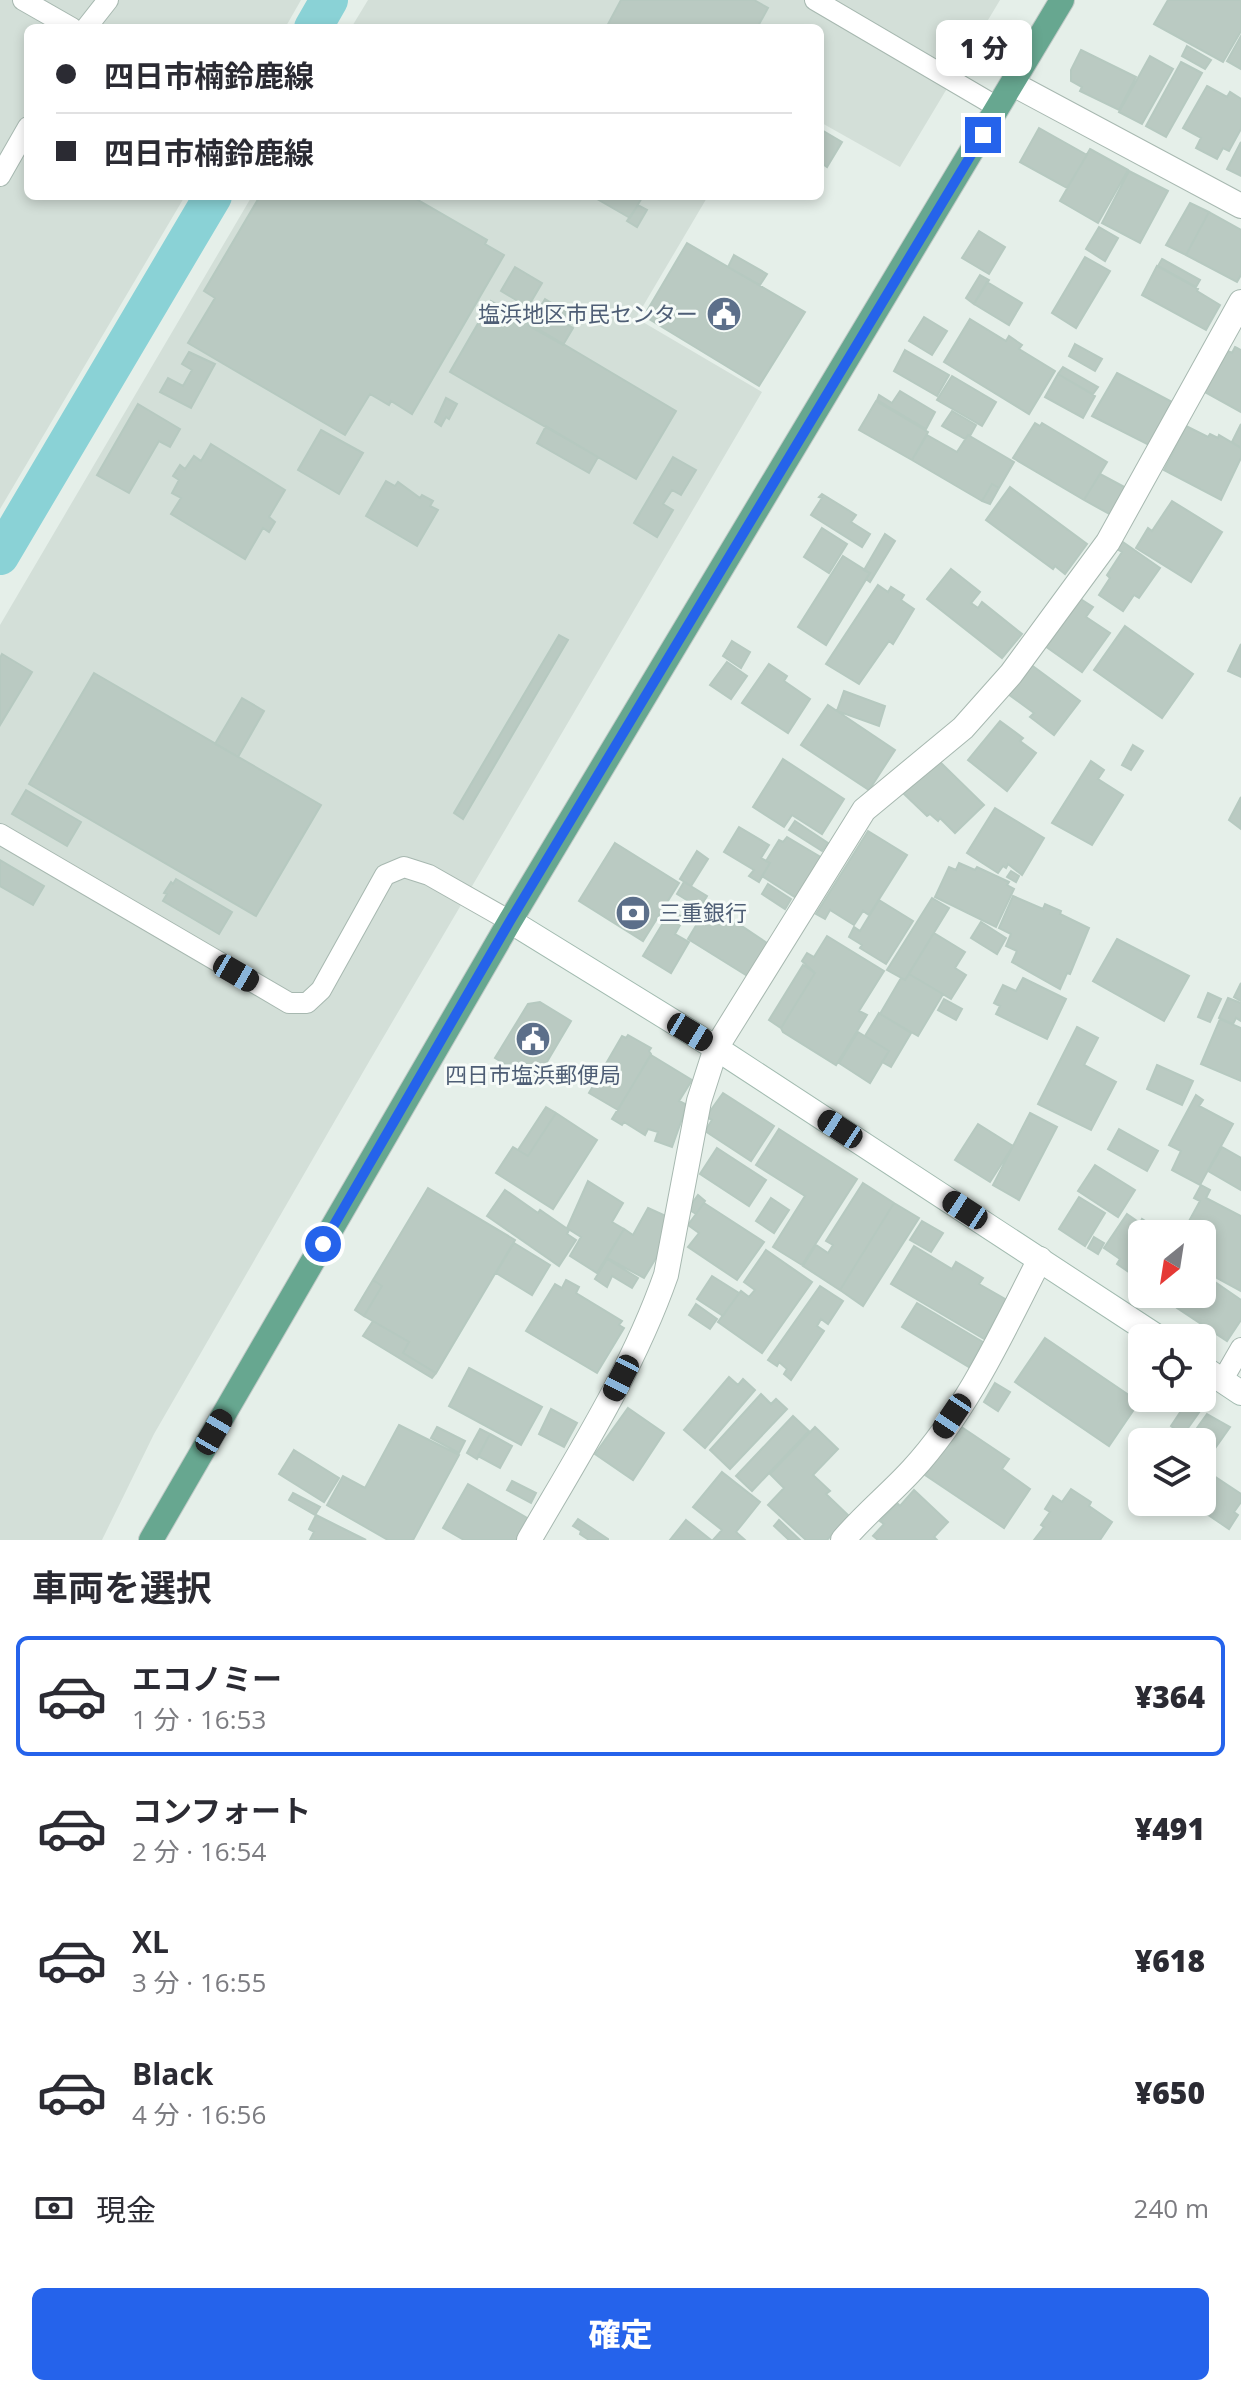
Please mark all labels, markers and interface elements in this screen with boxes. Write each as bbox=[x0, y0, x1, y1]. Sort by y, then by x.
callout: 1 分 bbox=[935, 19, 1031, 75]
text: 1 分 bbox=[960, 30, 1008, 66]
text: 四日市楠鈴鹿線 bbox=[104, 55, 314, 96]
route end bbox=[965, 117, 1001, 153]
text: 四日市楠鈴鹿線 bbox=[104, 132, 314, 173]
public building icon: 塩浜地区市民センター bbox=[705, 295, 743, 333]
place label: 塩浜地区市民センター bbox=[478, 298, 698, 328]
bank icon: 三重銀行 bbox=[614, 894, 652, 932]
place label: 三重銀行 bbox=[659, 897, 747, 927]
car bbox=[209, 951, 263, 995]
car bbox=[663, 1009, 717, 1055]
public building icon: 四日市塩浜郵便局 bbox=[514, 1020, 552, 1058]
place label: 四日市塩浜郵便局 bbox=[445, 1059, 621, 1089]
car bbox=[813, 1106, 867, 1152]
car bbox=[938, 1187, 992, 1233]
north arrow bbox=[1128, 1220, 1216, 1308]
map controls bbox=[1128, 1220, 1216, 1516]
route start bbox=[305, 1226, 341, 1262]
button: locate bbox=[1128, 1324, 1216, 1412]
car bbox=[599, 1351, 643, 1405]
car bbox=[929, 1389, 975, 1443]
car bbox=[192, 1405, 236, 1459]
button: layers bbox=[1128, 1428, 1216, 1516]
text: 車両を選択 bbox=[32, 1563, 212, 1612]
text: エコノミー bbox=[132, 1658, 282, 1699]
icon: car bbox=[36, 1660, 108, 1732]
text: ¥364 bbox=[1135, 1676, 1205, 1717]
text: 1 分 · 16:53 bbox=[132, 1701, 266, 1737]
text: コンフォート bbox=[132, 1790, 311, 1831]
icon: car bbox=[36, 1792, 108, 1864]
text: ¥491 bbox=[1135, 1808, 1205, 1849]
text: 2 分 · 16:54 bbox=[132, 1833, 266, 1869]
text: XL bbox=[132, 1921, 169, 1962]
icon: car bbox=[36, 1924, 108, 1996]
text: ¥618 bbox=[1135, 1940, 1205, 1981]
text: 3 分 · 16:55 bbox=[132, 1964, 266, 2000]
text: Black bbox=[132, 2053, 213, 2094]
icon: car bbox=[36, 2056, 108, 2128]
text: ¥650 bbox=[1135, 2072, 1205, 2113]
text: 4 分 · 16:56 bbox=[132, 2096, 266, 2132]
icon: cash bbox=[32, 2186, 76, 2230]
text: 現金 bbox=[96, 2189, 156, 2230]
text: 240 m bbox=[1134, 2190, 1209, 2226]
button: 確定 bbox=[32, 2288, 1209, 2380]

